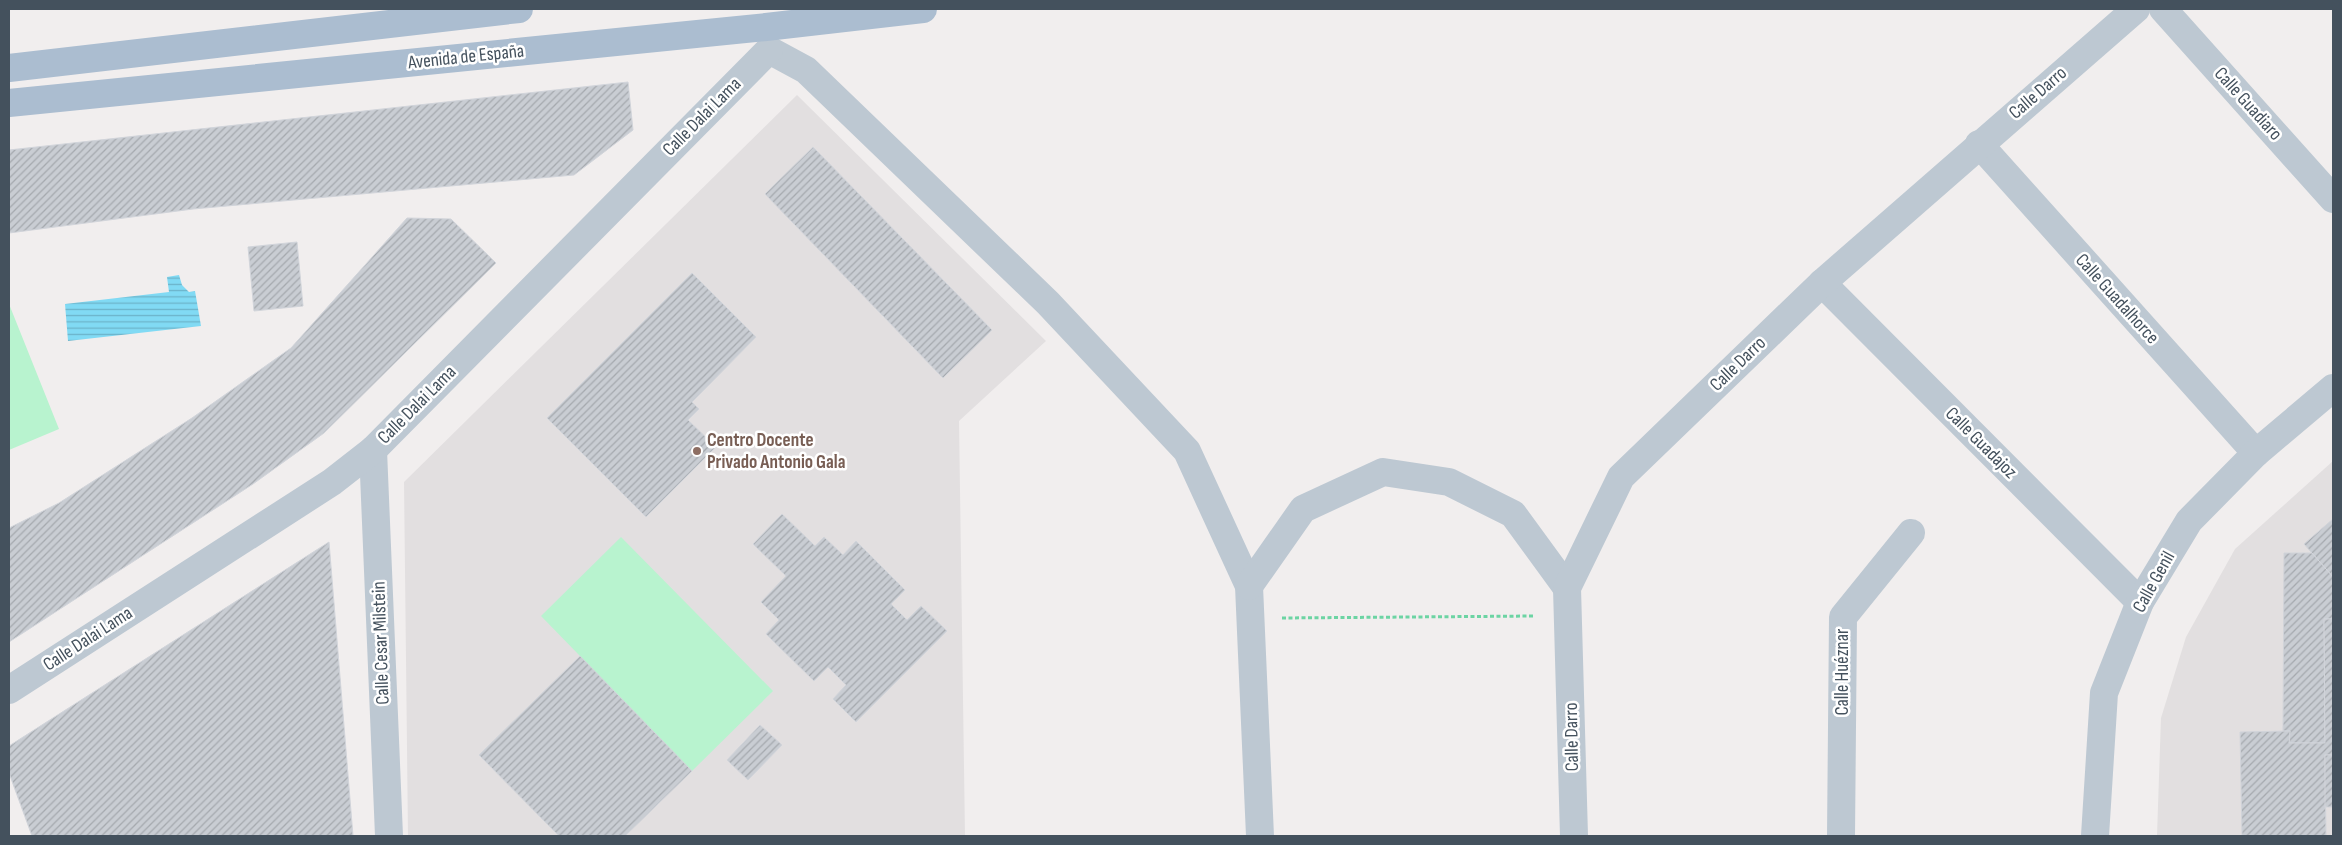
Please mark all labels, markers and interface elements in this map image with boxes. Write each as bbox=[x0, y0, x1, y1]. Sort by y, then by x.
street label: Avenida de España bbox=[406, 39, 525, 75]
street label: Calle Darro bbox=[2004, 62, 2072, 124]
street label: Calle Guadiaro bbox=[2209, 63, 2287, 145]
street label: Calle Dalai Lama bbox=[658, 73, 746, 161]
street label: Calle Guadalhorce bbox=[2070, 249, 2164, 349]
street label: Calle Darro bbox=[1705, 332, 1771, 396]
street label: Calle Dalai Lama bbox=[373, 361, 461, 449]
street label: Calle Guadajoz bbox=[1940, 402, 2022, 484]
place label: Centro Docente Privado Antonio Gala bbox=[707, 429, 845, 474]
marker: Centro Docente Privado Antonio Gala bbox=[691, 445, 703, 457]
street label: Calle Genil bbox=[2128, 547, 2180, 617]
street label: Calle Cesar Milstein bbox=[367, 581, 395, 705]
street label: Calle Dalai Lama bbox=[39, 602, 137, 676]
street label: Calle Huéznar bbox=[1831, 628, 1854, 715]
street label: Calle Darro bbox=[1560, 702, 1584, 772]

